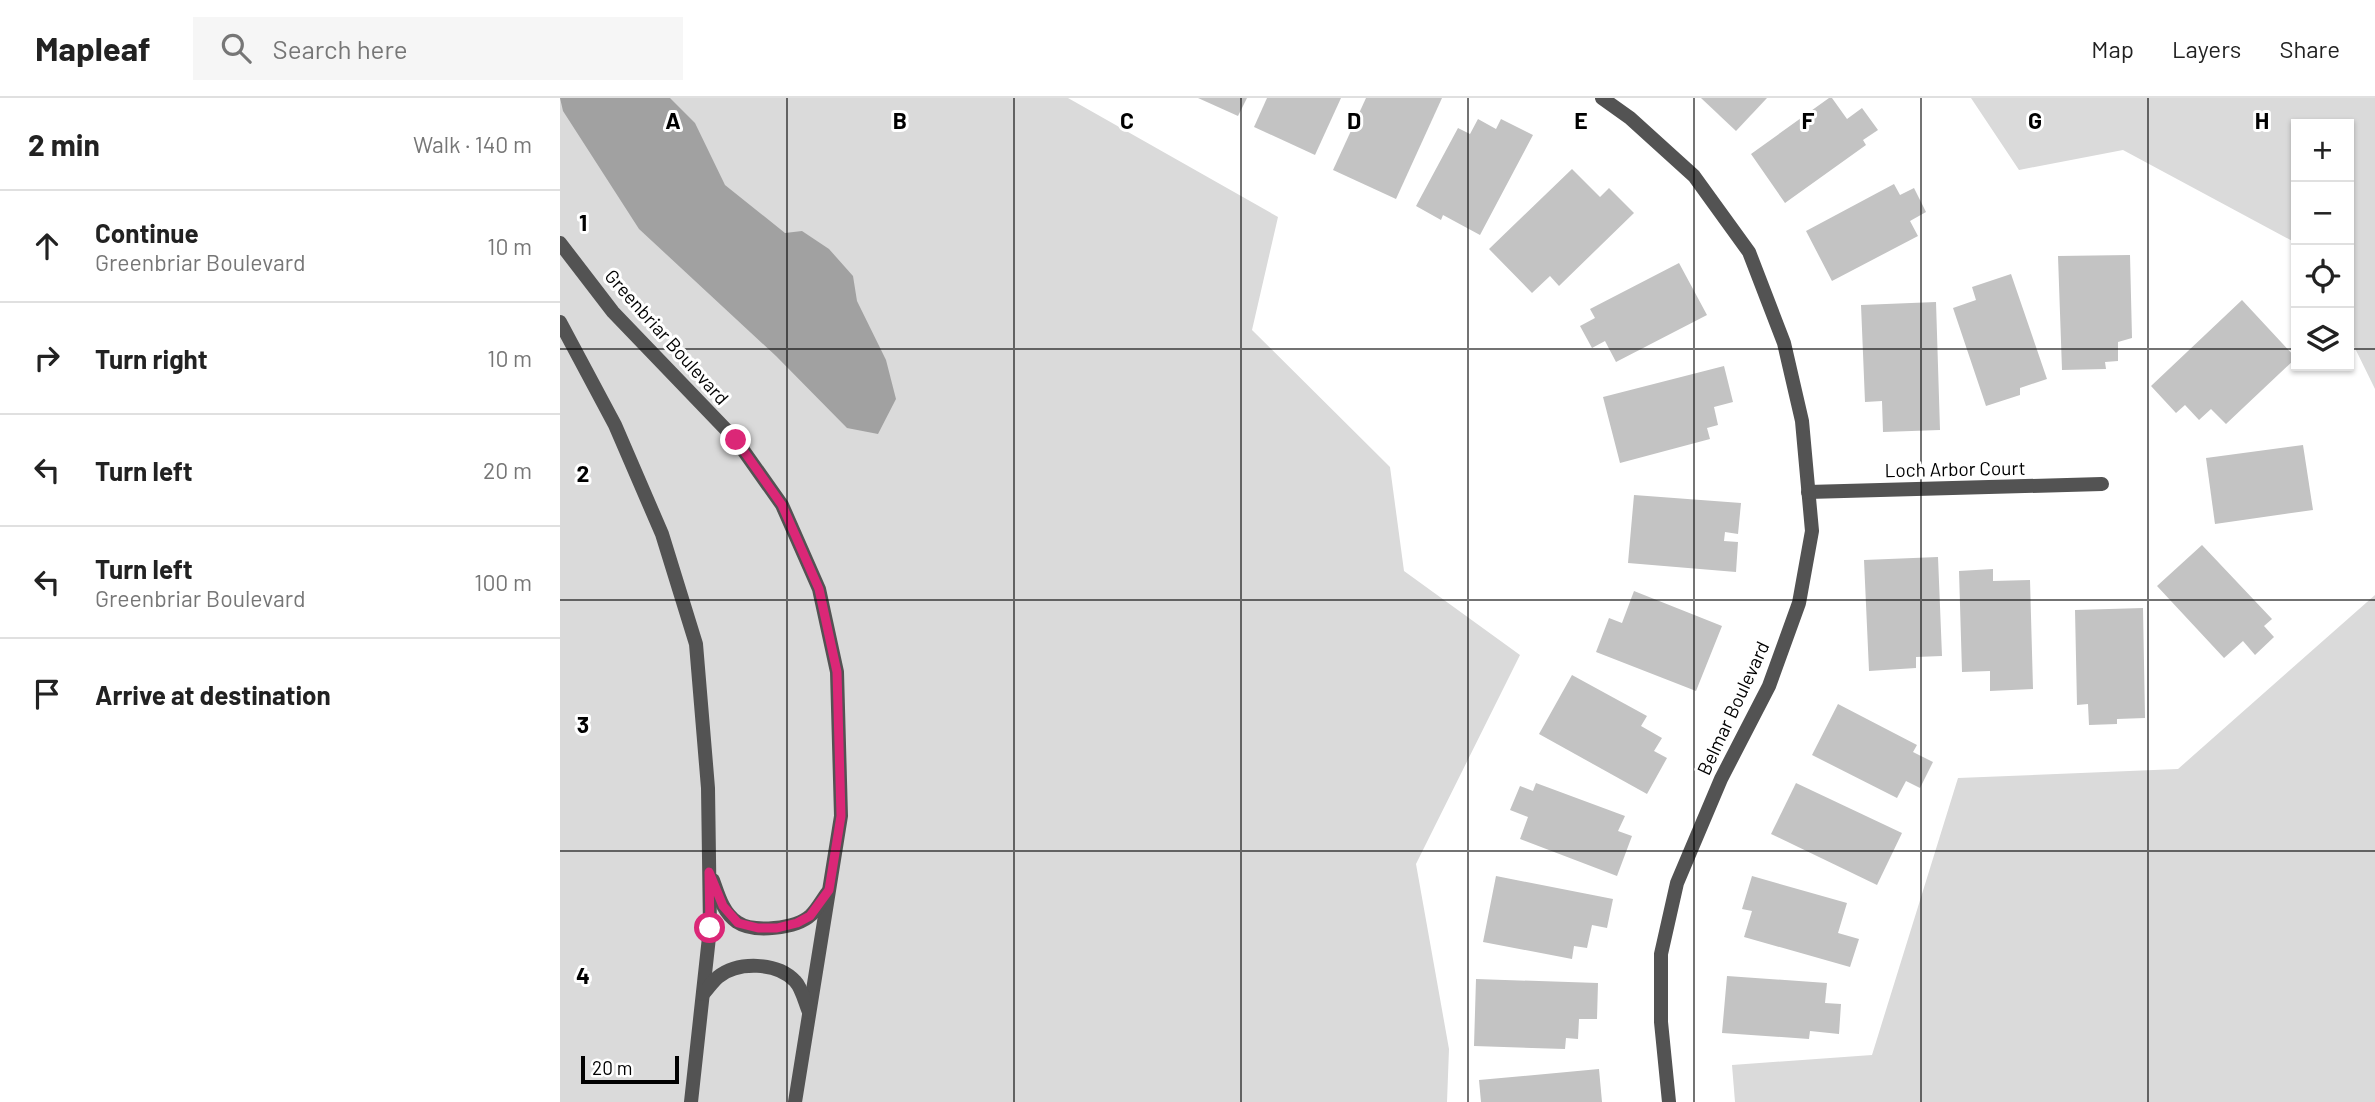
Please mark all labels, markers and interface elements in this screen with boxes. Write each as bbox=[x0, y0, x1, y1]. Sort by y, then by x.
search box bbox=[193, 17, 683, 80]
text: Mapleaf bbox=[35, 28, 151, 68]
icon: search bbox=[217, 29, 255, 67]
text: Search here bbox=[273, 33, 408, 64]
text: Map bbox=[2091, 34, 2134, 63]
text: Layers bbox=[2172, 34, 2241, 63]
text: Share bbox=[2279, 34, 2340, 63]
text: A bbox=[665, 106, 681, 134]
text: B bbox=[893, 106, 907, 134]
text: C bbox=[1120, 106, 1134, 134]
text: D bbox=[1347, 106, 1361, 134]
text: E bbox=[1574, 106, 1588, 134]
text: F bbox=[1802, 106, 1815, 134]
text: G bbox=[2028, 106, 2042, 134]
text: H bbox=[2255, 106, 2269, 134]
map controls bbox=[2291, 119, 2354, 371]
button: + bbox=[2291, 119, 2354, 182]
text: 2 min bbox=[28, 126, 100, 162]
text: Walk · 140 m bbox=[413, 130, 532, 158]
button: − bbox=[2291, 182, 2354, 245]
text: 1 bbox=[579, 208, 587, 236]
text: Continue bbox=[95, 217, 199, 248]
icon: ahead bbox=[28, 227, 66, 265]
text: 10 m bbox=[487, 232, 532, 260]
button: locate bbox=[2291, 245, 2354, 308]
text: Greenbriar Boulevard bbox=[95, 248, 306, 276]
street label: Greenbriar Boulevard bbox=[601, 264, 734, 409]
button: layers bbox=[2291, 308, 2354, 371]
icon: right bbox=[28, 339, 66, 377]
text: Turn right bbox=[95, 343, 208, 374]
text: 10 m bbox=[487, 344, 532, 372]
route end bbox=[720, 424, 751, 455]
icon: left bbox=[28, 451, 66, 489]
text: Turn left bbox=[95, 455, 193, 486]
text: 20 m bbox=[483, 456, 532, 484]
street label: Loch Arbor Court bbox=[1884, 456, 2026, 481]
text: 2 bbox=[577, 459, 589, 487]
text: Turn left bbox=[95, 553, 193, 584]
icon: left bbox=[28, 563, 66, 601]
text: 100 m bbox=[474, 568, 532, 596]
text: Greenbriar Boulevard bbox=[95, 584, 306, 612]
street label: Belmar Boulevard bbox=[1691, 637, 1774, 778]
icon: arrive bbox=[28, 675, 66, 713]
text: Arrive at destination bbox=[95, 679, 331, 710]
text: 3 bbox=[577, 710, 589, 738]
route start bbox=[694, 912, 725, 943]
text: 4 bbox=[576, 961, 590, 989]
scale bar bbox=[581, 1053, 679, 1085]
text: 20 m bbox=[592, 1056, 632, 1079]

